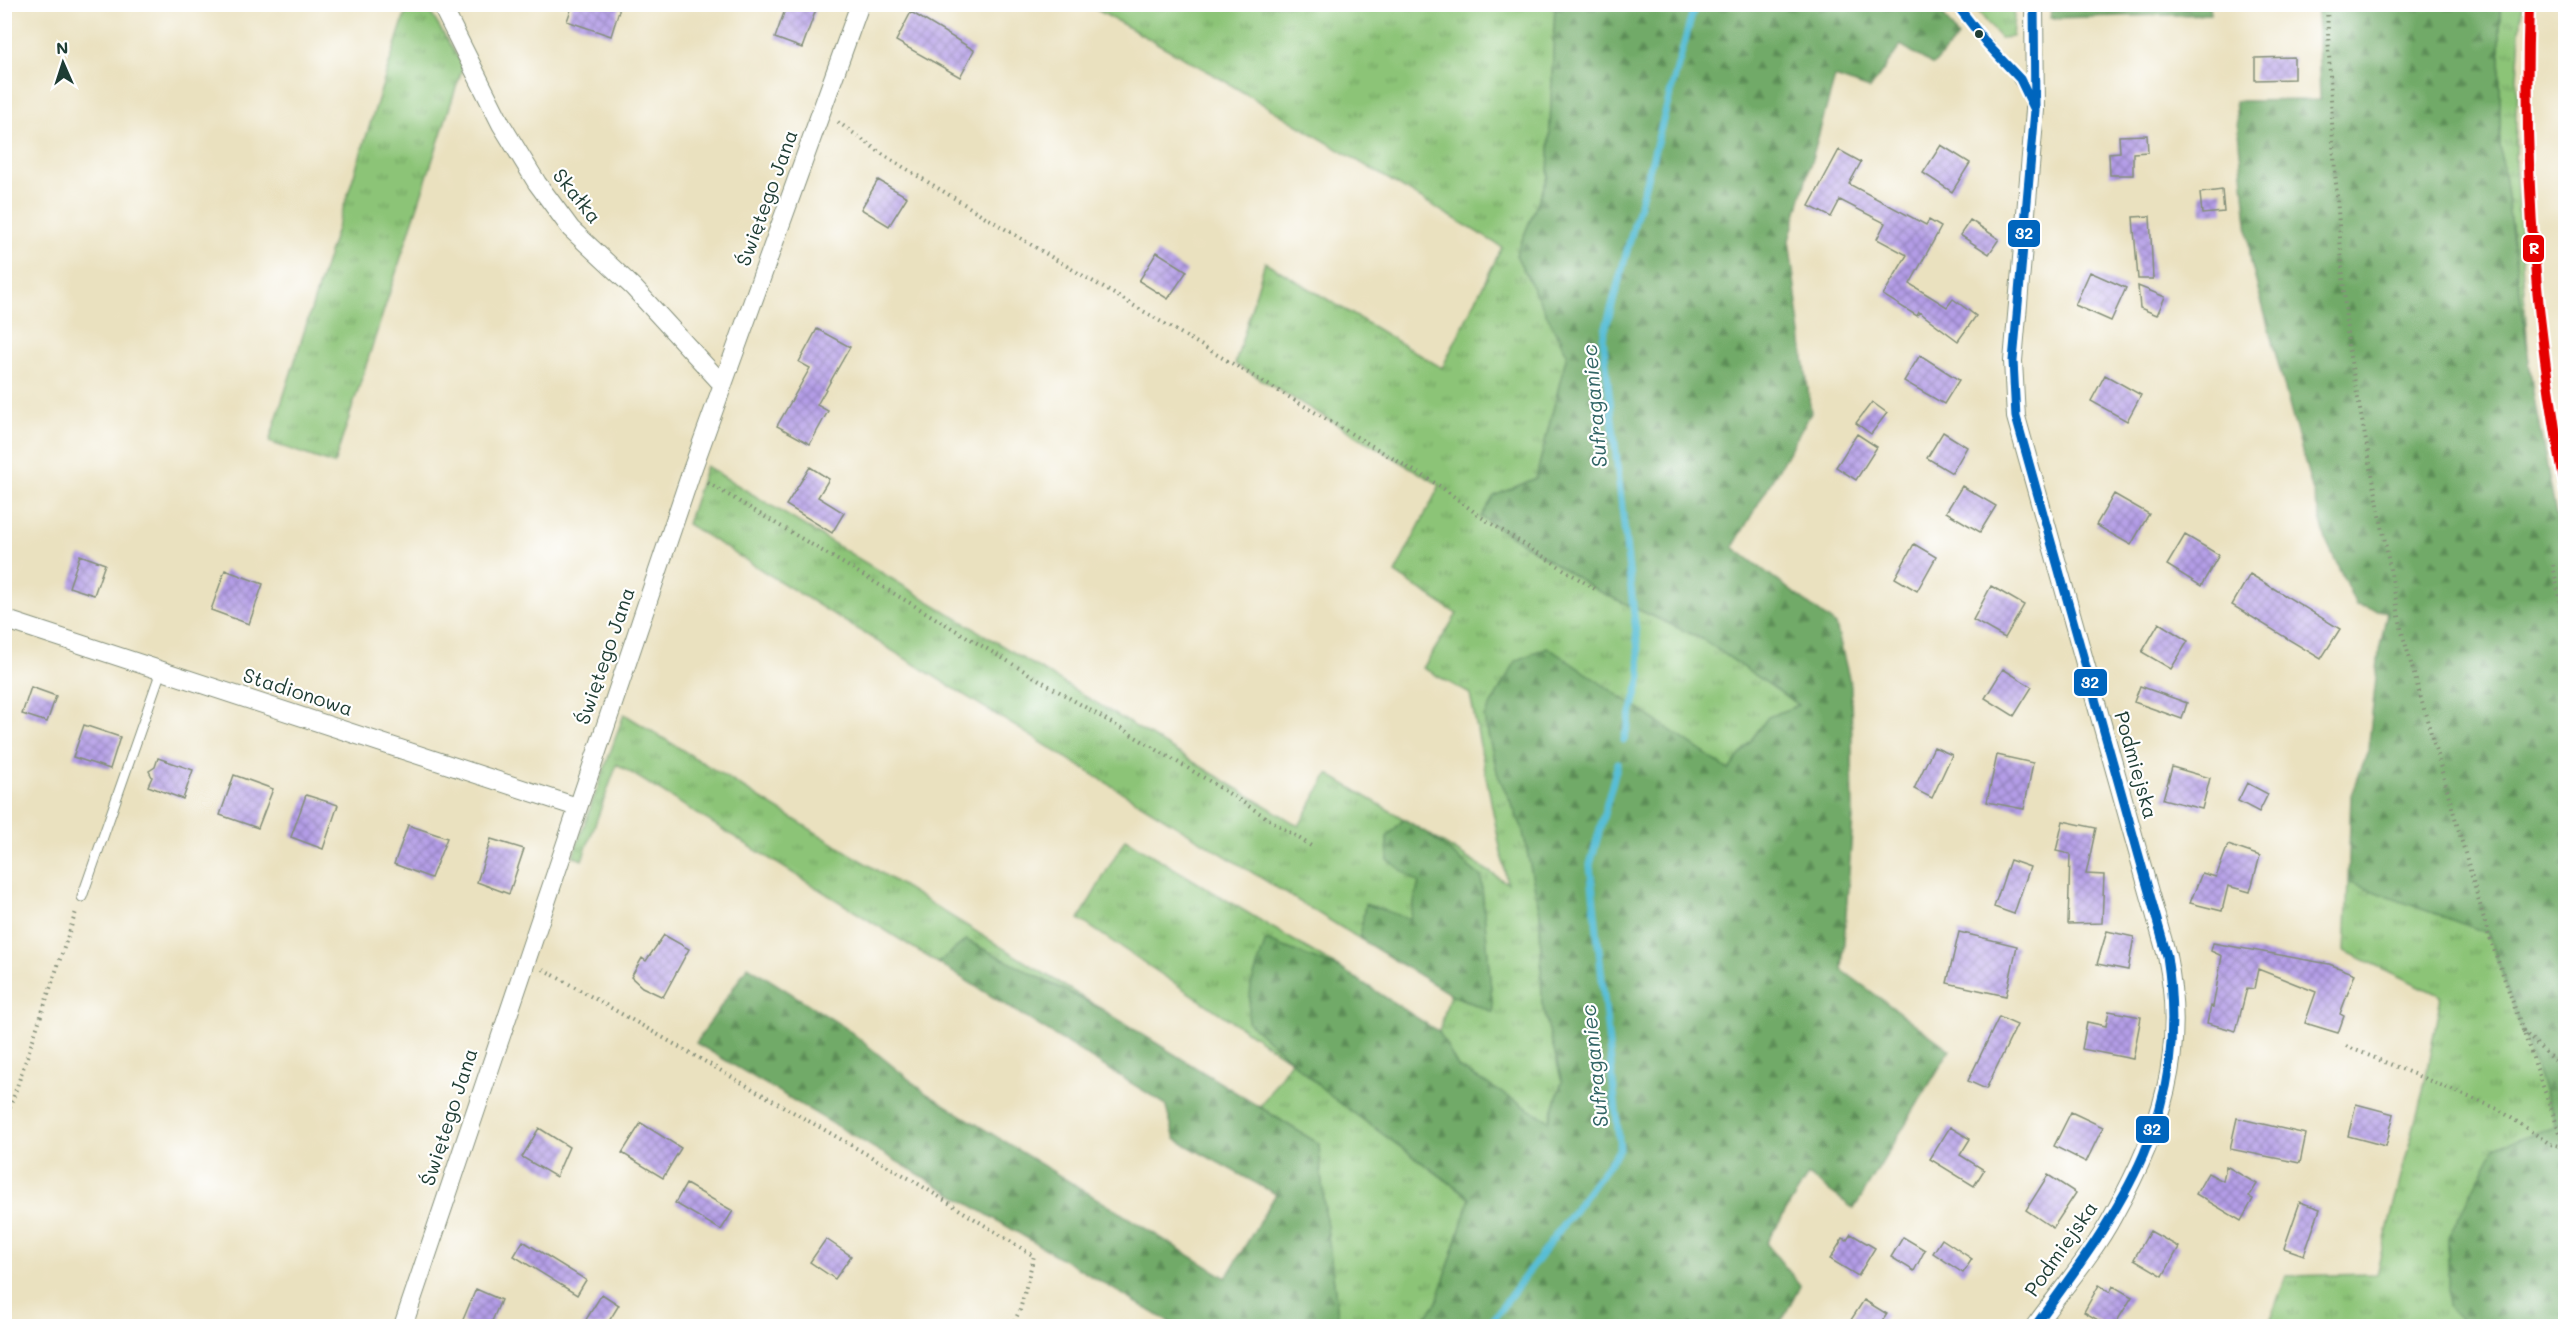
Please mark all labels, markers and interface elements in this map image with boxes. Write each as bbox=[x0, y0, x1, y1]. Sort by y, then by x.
unlabelled marker bbox=[1973, 28, 1985, 40]
north arrow bbox=[33, 33, 93, 93]
text: N bbox=[56, 37, 69, 58]
street label: Świętego Jana bbox=[729, 126, 803, 269]
street label: Skałka bbox=[548, 162, 608, 228]
line badge: 32 bbox=[2007, 219, 2041, 248]
text: 32 bbox=[2015, 222, 2033, 243]
line badge: R bbox=[2522, 234, 2545, 263]
text: R bbox=[2528, 237, 2540, 258]
water label: Sufraganiec bbox=[1575, 343, 1612, 469]
street label: Świętego Jana bbox=[568, 584, 640, 728]
street label: Stadionowa bbox=[240, 661, 357, 721]
line badge: 32 bbox=[2073, 668, 2108, 697]
text: 32 bbox=[2081, 671, 2099, 692]
street label: Podmiejska bbox=[2109, 708, 2165, 822]
water label: Sufraganiec bbox=[1574, 1003, 1613, 1129]
street label: Świętego Jana bbox=[414, 1045, 483, 1189]
line badge: 32 bbox=[2135, 1115, 2170, 1144]
text: 32 bbox=[2143, 1118, 2161, 1139]
street label: Podmiejska bbox=[2018, 1196, 2103, 1301]

